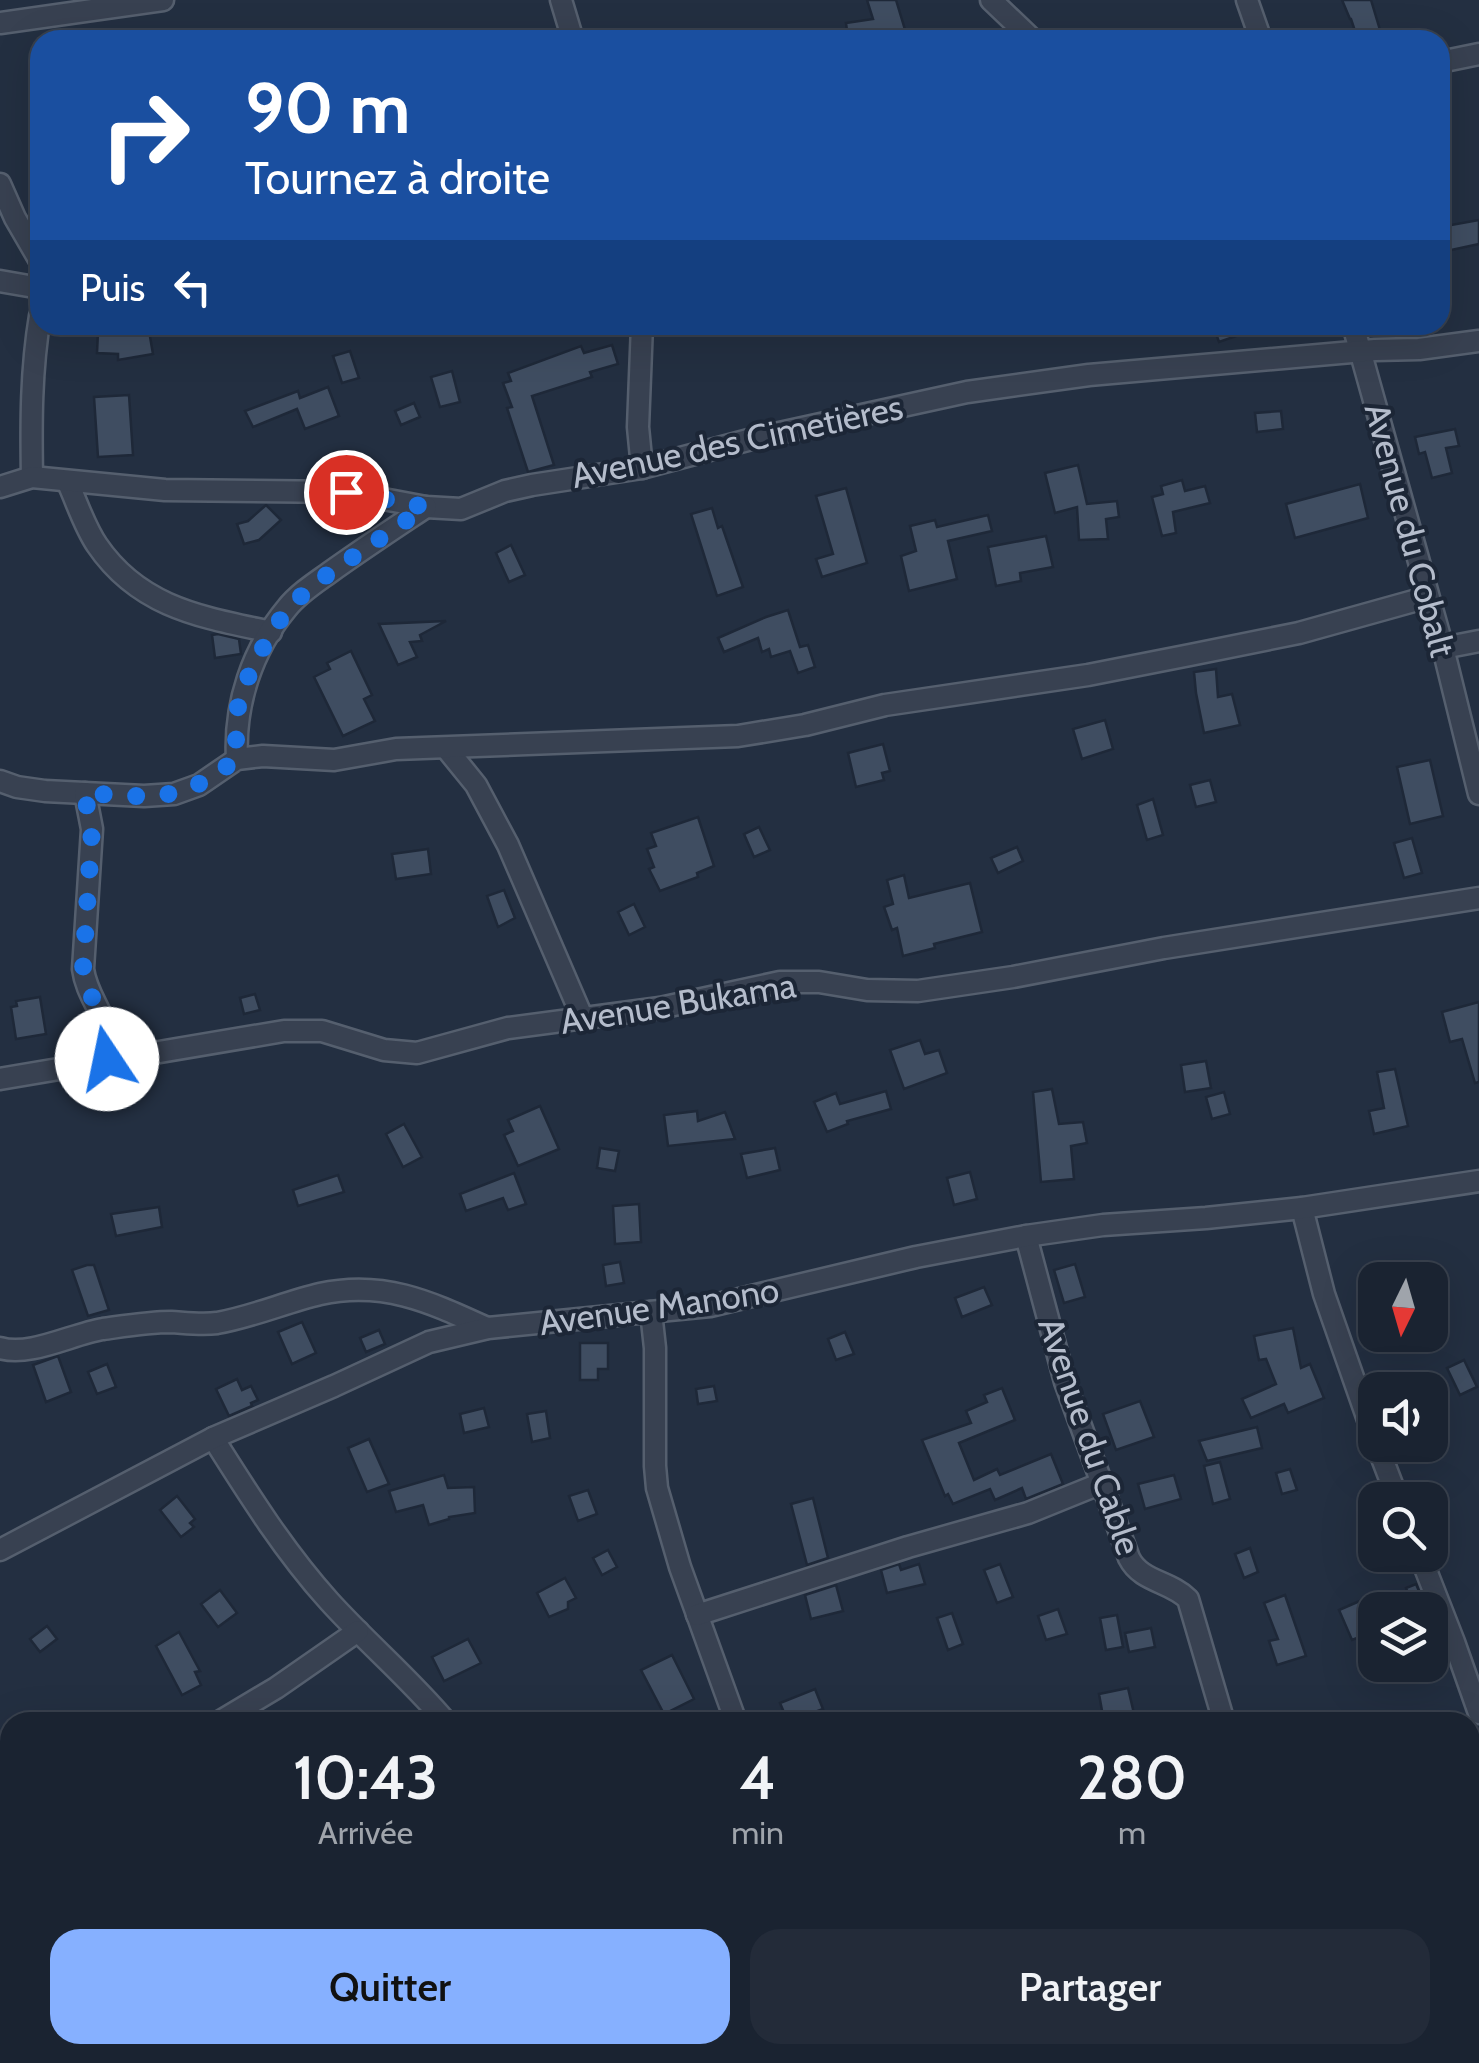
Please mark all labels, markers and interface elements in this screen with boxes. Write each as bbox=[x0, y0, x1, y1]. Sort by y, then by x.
text: 90 m bbox=[245, 65, 410, 151]
icon: right bbox=[80, 70, 210, 200]
text: Tournez à droite bbox=[245, 151, 550, 205]
icon: left bbox=[165, 260, 220, 315]
text: Puis bbox=[80, 264, 145, 311]
street label: Avenue des Cimetières bbox=[568, 385, 906, 497]
street label: Avenue du Cobalt bbox=[1355, 398, 1465, 662]
pin bbox=[304, 450, 389, 535]
icon: arrive bbox=[319, 465, 374, 520]
street label: Avenue Bukama bbox=[557, 963, 799, 1043]
position arrow bbox=[55, 1007, 159, 1111]
north arrow bbox=[1358, 1262, 1448, 1352]
map controls bbox=[1358, 1262, 1448, 1682]
street label: Avenue Manono bbox=[536, 1268, 782, 1344]
street label: Avenue du Cable bbox=[1029, 1312, 1151, 1560]
button: sound bbox=[1358, 1372, 1448, 1462]
button: search bbox=[1358, 1482, 1448, 1572]
button: layers bbox=[1358, 1592, 1448, 1682]
text: 10:43 bbox=[293, 1741, 438, 1814]
text: 4 bbox=[739, 1741, 776, 1814]
text: 280 bbox=[1077, 1741, 1187, 1814]
text: Arrivée bbox=[318, 1813, 413, 1852]
text: min bbox=[731, 1813, 784, 1852]
text: m bbox=[1118, 1813, 1146, 1852]
button: Quitter bbox=[50, 1929, 730, 2044]
button: Partager bbox=[750, 1929, 1430, 2044]

